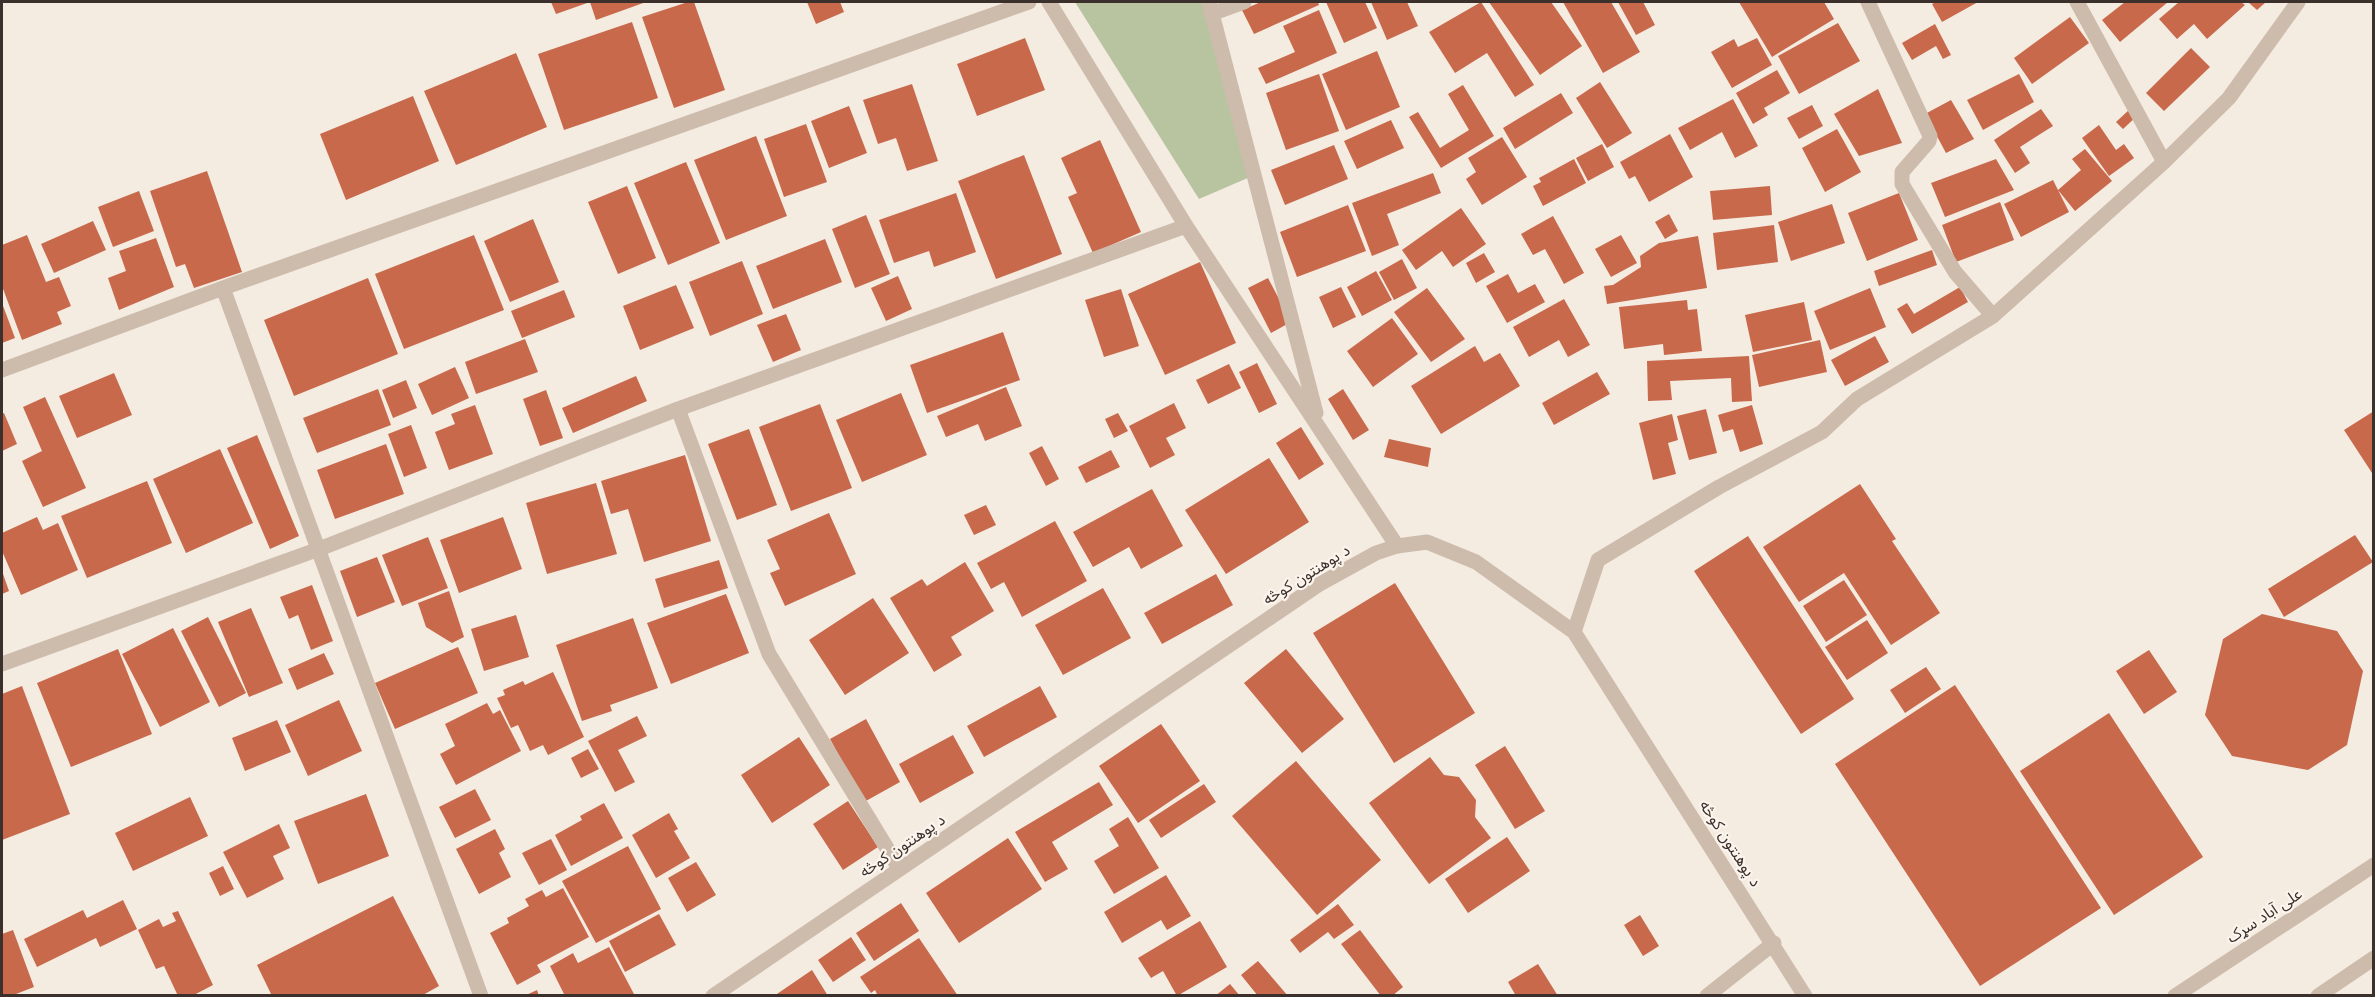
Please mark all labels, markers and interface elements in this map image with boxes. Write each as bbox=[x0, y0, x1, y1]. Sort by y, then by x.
street label: د پوهنتون کوڅه bbox=[1259, 539, 1354, 610]
street label: د پوهنتون کوڅه bbox=[1695, 796, 1766, 891]
street label: د پوهنتون کوڅه bbox=[855, 809, 949, 882]
street label: علی آباد سړک bbox=[2223, 883, 2305, 947]

